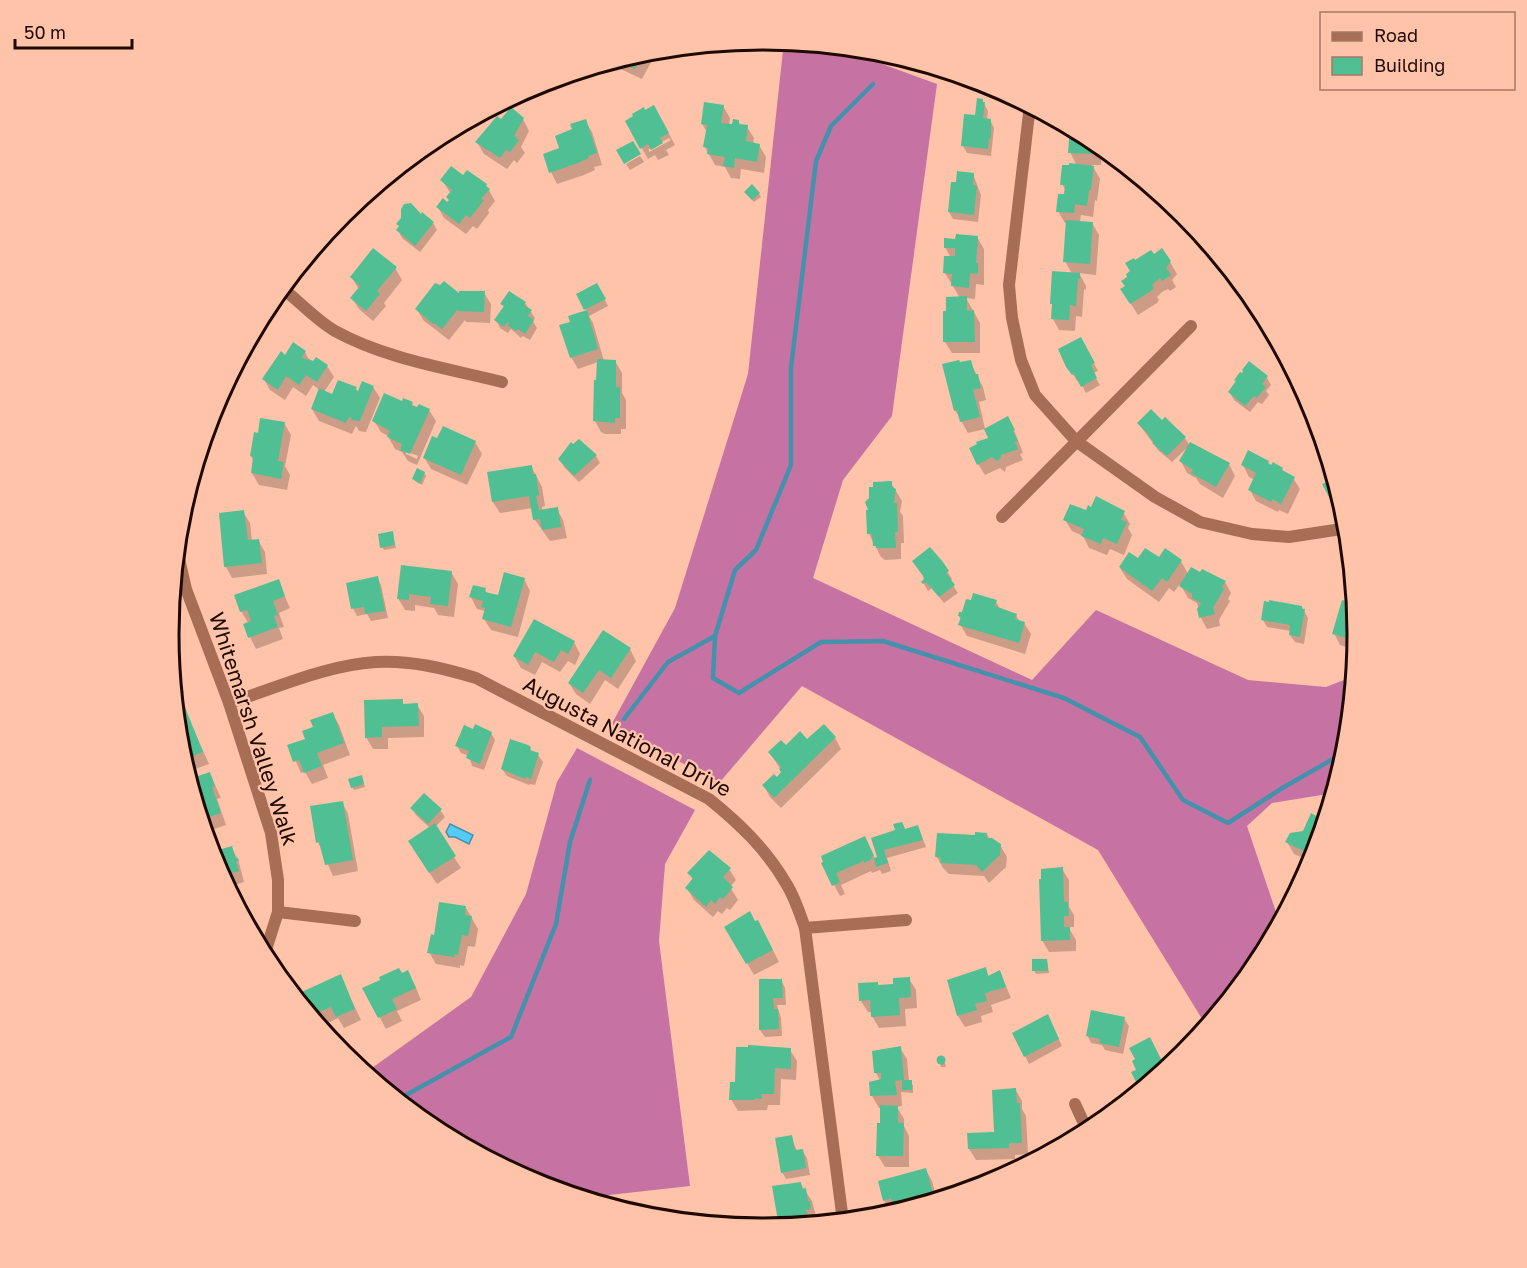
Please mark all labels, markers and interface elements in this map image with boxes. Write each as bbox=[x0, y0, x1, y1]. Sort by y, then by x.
scale bar bbox=[15, 12, 132, 50]
legend bbox=[1320, 12, 1515, 90]
text: 50 m bbox=[24, 21, 66, 43]
text: Road bbox=[1374, 24, 1418, 46]
text: Building bbox=[1374, 54, 1445, 76]
street label: Whitemarsh Valley Walk bbox=[204, 609, 304, 849]
street label: Augusta National Drive bbox=[519, 670, 736, 802]

